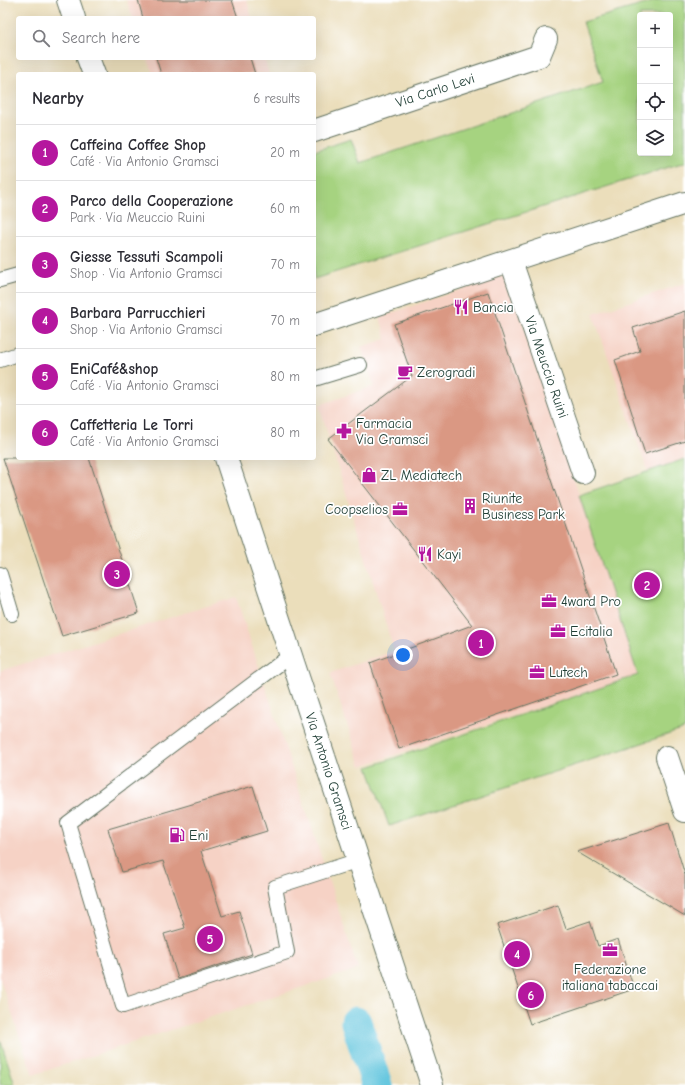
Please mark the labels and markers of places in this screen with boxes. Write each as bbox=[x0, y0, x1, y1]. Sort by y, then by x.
restaurant icon: Bancia bbox=[452, 298, 470, 316]
place label: Bancia bbox=[473, 299, 514, 316]
cafe icon: Zerogradi bbox=[396, 363, 414, 381]
place label: Zerogradi bbox=[417, 364, 475, 381]
place label: Farmacia Via Gramsci bbox=[356, 415, 428, 448]
pharmacy icon: Farmacia Via Gramsci bbox=[335, 422, 353, 440]
shop icon: ZL Mediatech bbox=[360, 466, 378, 484]
place label: ZL Mediatech bbox=[381, 467, 462, 484]
place label: Riunite Business Park bbox=[482, 490, 565, 523]
building icon: Riunite Business Park bbox=[461, 497, 479, 515]
office icon: Coopselios bbox=[391, 500, 409, 518]
place label: Coopselios bbox=[325, 501, 388, 518]
restaurant icon: Kayi bbox=[416, 545, 434, 563]
place label: Kayi bbox=[437, 546, 462, 563]
pin: 3 bbox=[104, 559, 130, 589]
pin: 2 bbox=[634, 570, 660, 600]
office icon: 4ward Pro bbox=[540, 592, 558, 610]
place label: 4ward Pro bbox=[561, 593, 621, 610]
office icon: Ecitalia bbox=[549, 622, 567, 640]
place label: Ecitalia bbox=[570, 623, 613, 640]
pin: 1 bbox=[468, 628, 494, 658]
office icon: Lutech bbox=[528, 663, 546, 681]
place label: Lutech bbox=[549, 664, 588, 681]
fuel station icon: Eni bbox=[168, 826, 186, 844]
place label: Eni bbox=[189, 827, 208, 844]
pin: 5 bbox=[197, 924, 223, 954]
pin: 4 bbox=[504, 939, 530, 969]
office icon: Federazione italiana tabaccai bbox=[601, 941, 619, 959]
place label: Federazione italiana tabaccai bbox=[562, 961, 658, 994]
pin: 6 bbox=[518, 980, 544, 1010]

